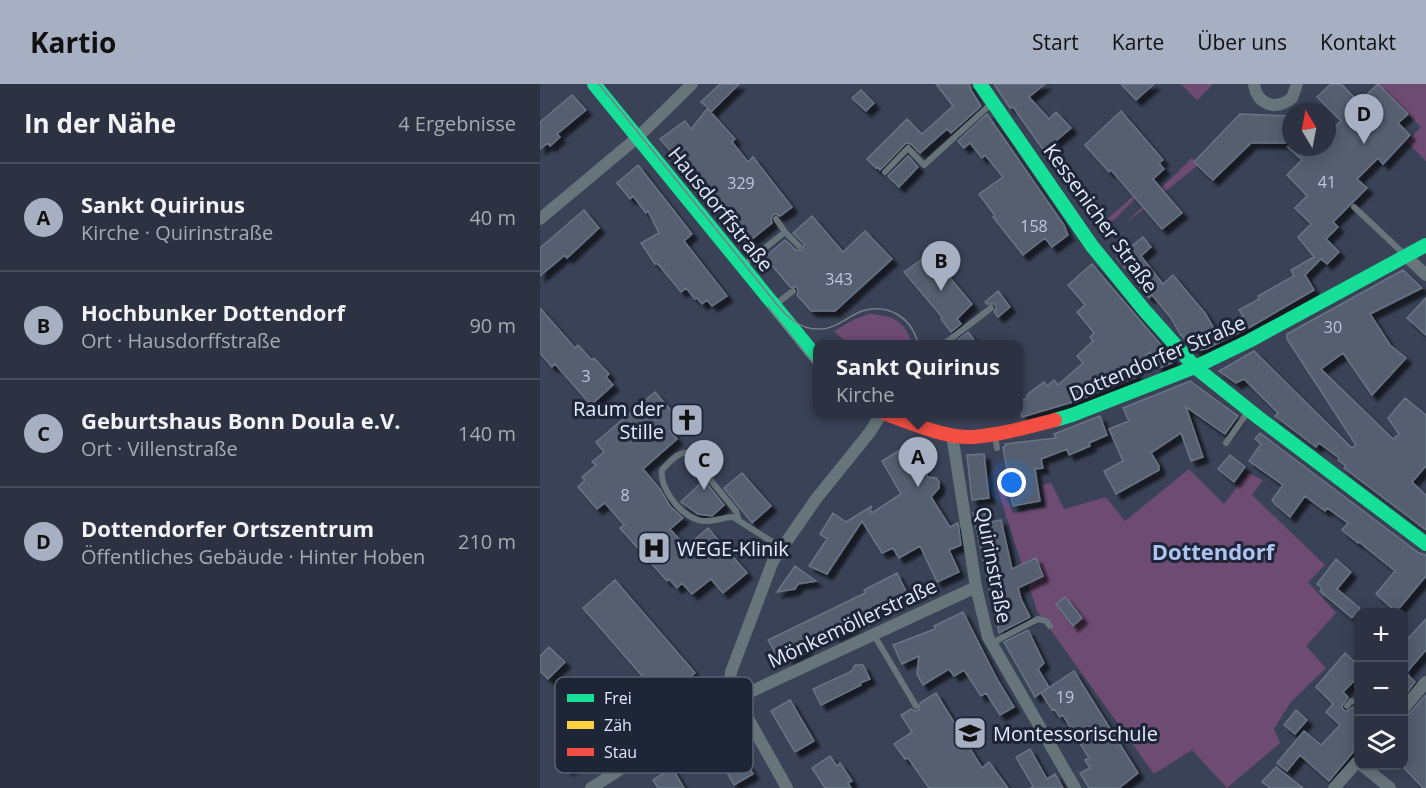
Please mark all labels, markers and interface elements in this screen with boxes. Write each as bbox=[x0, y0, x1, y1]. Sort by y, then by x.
text: Kartio bbox=[30, 23, 116, 61]
text: Start bbox=[1032, 28, 1079, 56]
text: Karte bbox=[1112, 28, 1164, 56]
text: Über uns bbox=[1197, 28, 1287, 56]
text: Kontakt bbox=[1320, 28, 1396, 56]
pin: D bbox=[1344, 94, 1384, 144]
north arrow bbox=[1282, 102, 1336, 156]
text: In der Nähe bbox=[24, 105, 176, 141]
text: 4 Ergebnisse bbox=[398, 110, 516, 137]
street label: Kessenicher Straße bbox=[1038, 138, 1164, 298]
street label: Hausdorffstraße bbox=[662, 141, 780, 277]
house number: 41 bbox=[1318, 171, 1336, 193]
house number: 329 bbox=[727, 172, 755, 194]
text: Sankt Quirinus bbox=[81, 189, 245, 219]
text: A bbox=[37, 204, 50, 231]
text: 40 m bbox=[469, 204, 516, 231]
house number: 158 bbox=[1020, 215, 1048, 237]
text: Kirche · Quirinstraße bbox=[81, 219, 273, 246]
pin: B bbox=[922, 242, 960, 291]
house number: 343 bbox=[825, 268, 853, 290]
text: Hochbunker Dottendorf bbox=[81, 297, 345, 327]
street label: Dottendorfer Straße bbox=[1065, 309, 1249, 407]
text: B bbox=[37, 312, 50, 339]
text: 90 m bbox=[469, 312, 516, 339]
house number: 30 bbox=[1324, 316, 1342, 338]
text: Ort · Hausdorffstraße bbox=[81, 327, 281, 354]
popup bbox=[813, 340, 1023, 418]
text: Sankt Quirinus bbox=[836, 351, 1000, 381]
house number: 3 bbox=[581, 365, 591, 387]
text: Kirche bbox=[836, 381, 895, 408]
place label: Raum der Stille bbox=[573, 395, 664, 445]
church icon: Raum der Stille bbox=[669, 402, 705, 438]
text: Geburtshaus Bonn Doula e.V. bbox=[81, 405, 401, 435]
text: C bbox=[37, 420, 50, 447]
text: 140 m bbox=[458, 420, 516, 447]
text: Ort · Villenstraße bbox=[81, 435, 238, 462]
pin: A bbox=[898, 438, 938, 487]
pin: C bbox=[684, 440, 724, 490]
your location bbox=[997, 468, 1026, 497]
house number: 8 bbox=[620, 484, 630, 506]
street label: Quirinstraße bbox=[969, 505, 1019, 625]
text: Dottendorfer Ortszentrum bbox=[81, 513, 374, 543]
text: D bbox=[36, 528, 51, 555]
text: 210 m bbox=[458, 528, 516, 555]
hospital icon: WEGE-Klinik bbox=[636, 530, 672, 566]
place label: WEGE-Klinik bbox=[677, 535, 789, 562]
district label: Dottendorf bbox=[1152, 536, 1276, 566]
text: Öffentliches Gebäude · Hinter Hoben bbox=[81, 543, 425, 570]
street label: Mönkemöllerstraße bbox=[763, 572, 941, 674]
map controls bbox=[1354, 608, 1408, 770]
button: + bbox=[1354, 608, 1408, 662]
button: − bbox=[1354, 662, 1408, 716]
legend bbox=[555, 677, 753, 773]
house number: 19 bbox=[1056, 686, 1074, 708]
text: Frei bbox=[604, 687, 632, 709]
text: Zäh bbox=[604, 714, 632, 736]
school or university icon: Montessorischule bbox=[952, 715, 988, 751]
button: layers bbox=[1354, 716, 1408, 770]
place label: Montessorischule bbox=[993, 720, 1158, 747]
text: Stau bbox=[604, 741, 637, 763]

